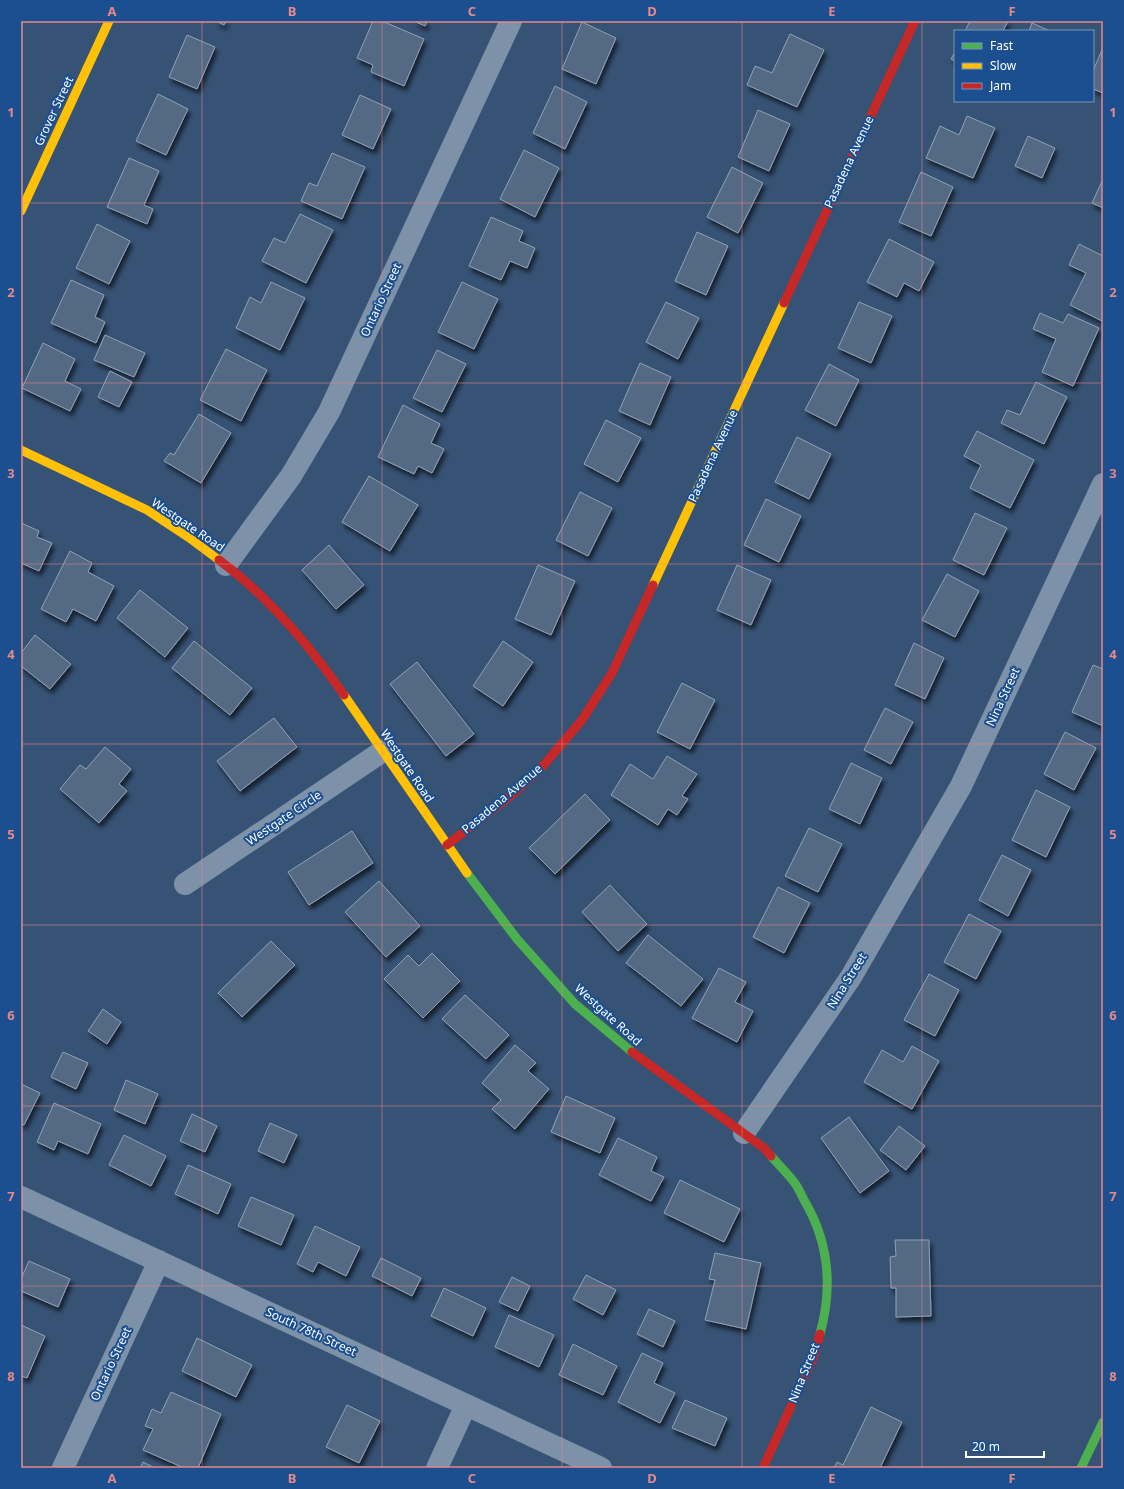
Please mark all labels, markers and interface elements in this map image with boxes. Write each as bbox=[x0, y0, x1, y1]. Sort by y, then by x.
text: A bbox=[108, 2, 117, 20]
text: B bbox=[288, 2, 296, 20]
text: C bbox=[468, 2, 476, 20]
text: D bbox=[647, 2, 657, 20]
text: E bbox=[828, 2, 836, 20]
text: F bbox=[1008, 2, 1016, 20]
legend bbox=[954, 30, 1094, 102]
text: Fast bbox=[990, 37, 1014, 54]
text: Slow bbox=[990, 57, 1017, 74]
street label: Grover Street bbox=[30, 73, 77, 148]
text: Jam bbox=[989, 77, 1011, 94]
text: 1 bbox=[7, 103, 15, 121]
text: 1 bbox=[1109, 103, 1117, 121]
street label: Pasadena Avenue bbox=[820, 113, 877, 211]
street label: Ontario Street bbox=[356, 259, 405, 340]
text: 2 bbox=[7, 283, 15, 301]
text: 2 bbox=[1109, 283, 1117, 301]
street label: Pasadena Avenue bbox=[684, 407, 741, 505]
text: 3 bbox=[7, 464, 15, 482]
text: 3 bbox=[1109, 464, 1117, 482]
street label: Westgate Road bbox=[148, 494, 228, 555]
text: 4 bbox=[7, 645, 15, 663]
text: 4 bbox=[1109, 645, 1117, 663]
street label: Nina Street bbox=[982, 664, 1024, 729]
street label: Westgate Road bbox=[377, 726, 438, 806]
street label: Pasadena Avenue bbox=[458, 760, 546, 837]
street label: Westgate Circle bbox=[243, 786, 325, 849]
text: 5 bbox=[7, 825, 15, 843]
text: 5 bbox=[1109, 825, 1117, 843]
street label: Nina Street bbox=[823, 949, 871, 1012]
street label: Westgate Road bbox=[571, 980, 646, 1049]
text: 6 bbox=[7, 1006, 15, 1024]
text: 6 bbox=[1109, 1006, 1117, 1024]
text: 7 bbox=[7, 1187, 15, 1205]
text: 7 bbox=[1109, 1187, 1117, 1205]
street label: South 78th Street bbox=[263, 1303, 360, 1360]
street label: Ontario Street bbox=[86, 1323, 135, 1404]
street label: Nina Street bbox=[784, 1340, 823, 1405]
text: 8 bbox=[7, 1367, 15, 1385]
text: 8 bbox=[1109, 1367, 1117, 1385]
scale bar bbox=[966, 1433, 1044, 1459]
text: 20 m bbox=[972, 1438, 1000, 1455]
text: A bbox=[108, 1469, 117, 1487]
text: B bbox=[288, 1469, 296, 1487]
text: C bbox=[468, 1469, 476, 1487]
text: D bbox=[647, 1469, 657, 1487]
text: E bbox=[828, 1469, 836, 1487]
text: F bbox=[1008, 1469, 1016, 1487]

